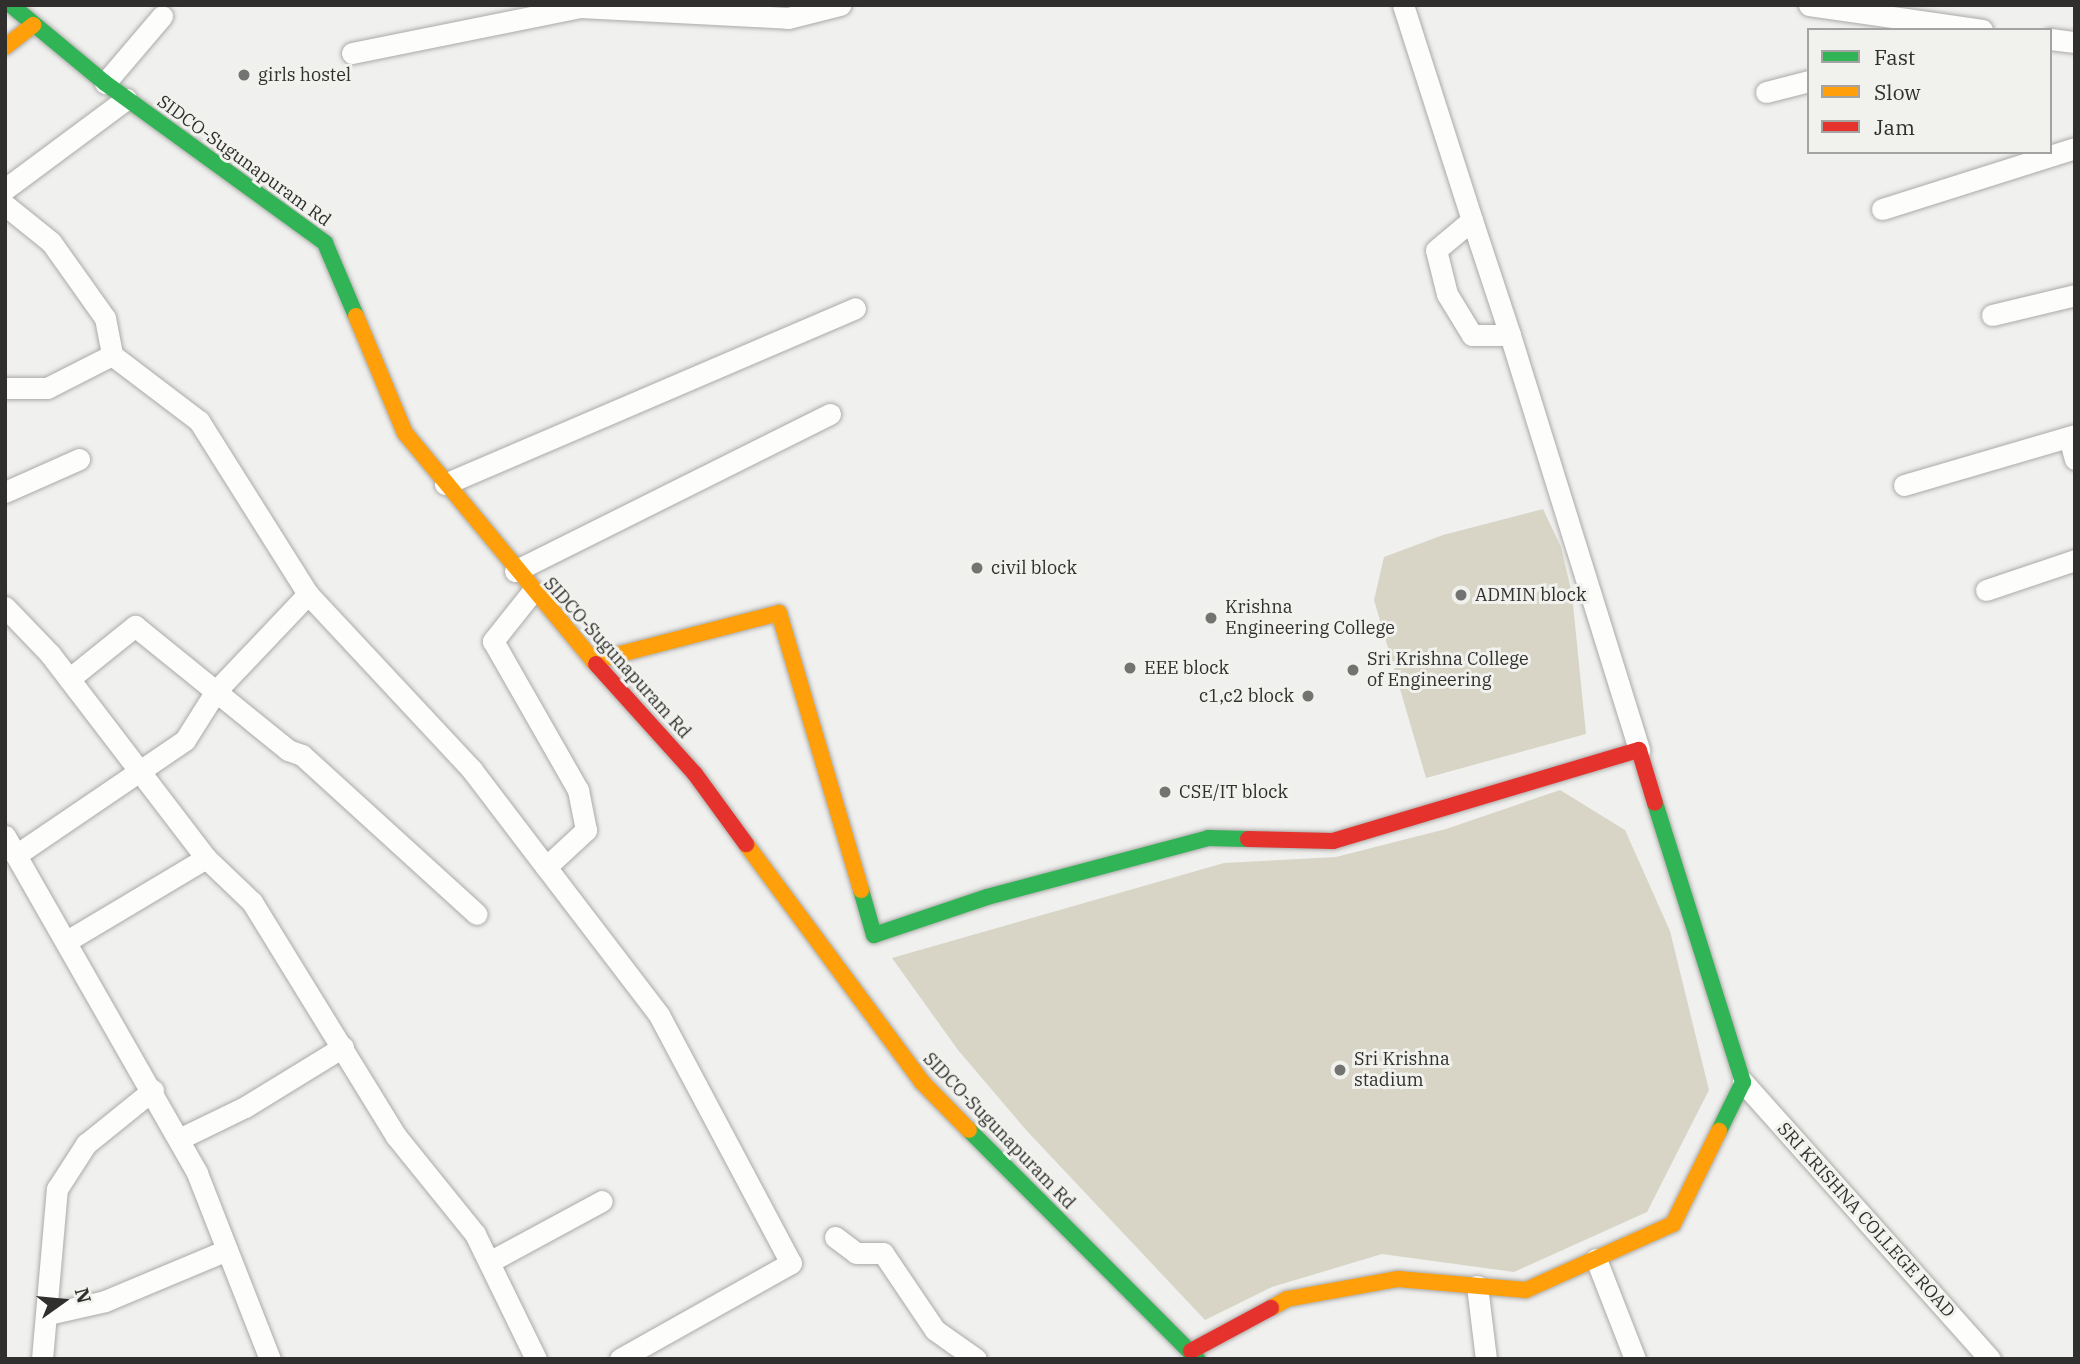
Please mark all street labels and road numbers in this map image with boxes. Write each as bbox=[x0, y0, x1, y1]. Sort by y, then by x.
street label: SIDCO-Sugunapuram Rd bbox=[153, 91, 335, 231]
street label: SIDCO-Sugunapuram Rd bbox=[539, 573, 695, 743]
street label: SIDCO-Sugunapuram Rd bbox=[919, 1048, 1079, 1214]
street label: SRI KRISHNA COLLEGE ROAD bbox=[1773, 1118, 1959, 1322]

